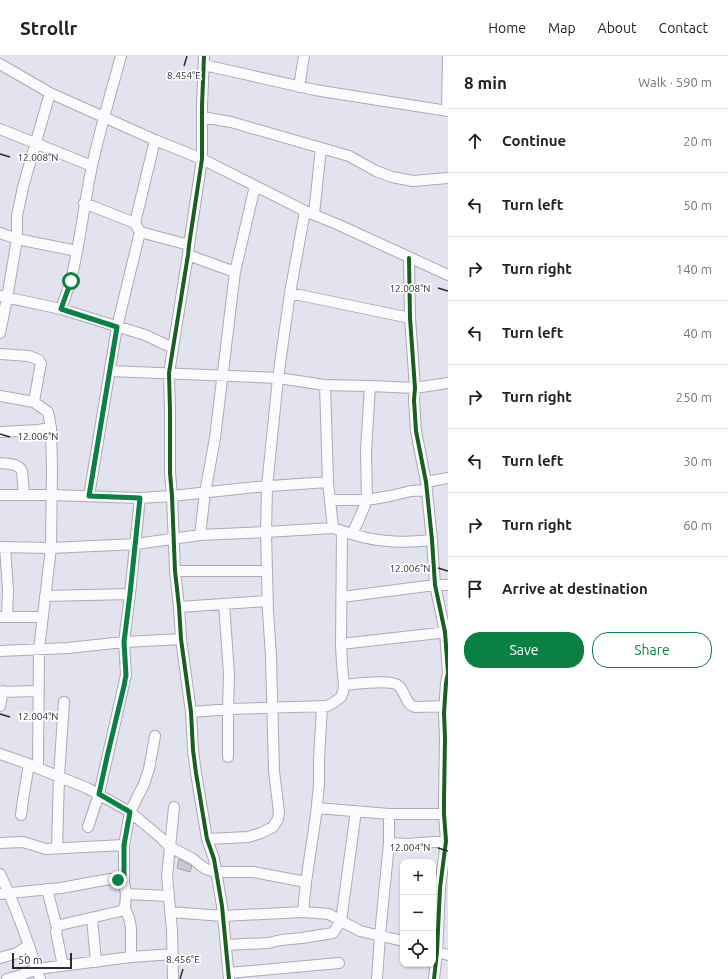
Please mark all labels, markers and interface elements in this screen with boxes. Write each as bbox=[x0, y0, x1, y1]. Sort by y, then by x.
text: Strollr bbox=[20, 17, 77, 39]
text: Home bbox=[488, 20, 526, 36]
text: Map bbox=[548, 20, 576, 36]
text: About bbox=[598, 20, 637, 36]
text: Contact bbox=[659, 20, 708, 36]
text: 8.454°E bbox=[167, 70, 201, 81]
text: 8 min bbox=[464, 73, 507, 92]
text: Walk · 590 m bbox=[638, 75, 712, 89]
icon: ahead bbox=[464, 130, 486, 152]
text: Continue bbox=[502, 132, 566, 149]
text: 20 m bbox=[683, 134, 712, 148]
text: 12.008°N bbox=[17, 152, 59, 163]
icon: left bbox=[464, 194, 486, 216]
text: Turn left bbox=[502, 196, 563, 213]
text: 50 m bbox=[683, 198, 712, 212]
icon: right bbox=[464, 258, 486, 280]
text: Turn right bbox=[502, 260, 572, 277]
text: 140 m bbox=[676, 262, 712, 276]
route start bbox=[62, 272, 80, 290]
text: 12.008°N bbox=[389, 283, 431, 294]
icon: left bbox=[464, 322, 486, 344]
text: Turn left bbox=[502, 324, 563, 341]
text: 40 m bbox=[683, 326, 712, 340]
icon: right bbox=[464, 386, 486, 408]
text: Turn right bbox=[502, 388, 572, 405]
text: 250 m bbox=[676, 390, 712, 404]
text: 12.006°N bbox=[17, 431, 59, 442]
icon: left bbox=[464, 450, 486, 472]
text: Turn left bbox=[502, 452, 563, 469]
text: 30 m bbox=[683, 454, 712, 468]
icon: right bbox=[464, 514, 486, 536]
text: Turn right bbox=[502, 516, 572, 533]
text: 60 m bbox=[683, 518, 712, 532]
text: 12.006°N bbox=[389, 563, 431, 574]
icon: arrive bbox=[464, 578, 486, 600]
text: Arrive at destination bbox=[502, 580, 648, 597]
button: Save bbox=[464, 632, 584, 668]
button: Share bbox=[592, 632, 712, 668]
text: 12.004°N bbox=[17, 711, 59, 722]
text: 12.004°N bbox=[389, 842, 431, 853]
map controls bbox=[400, 859, 436, 967]
button: + bbox=[400, 859, 436, 895]
route end bbox=[109, 871, 127, 889]
button: − bbox=[400, 895, 436, 931]
button: locate bbox=[400, 931, 436, 967]
scale bar bbox=[12, 951, 72, 970]
text: 50 m bbox=[18, 954, 42, 966]
text: 8.456°E bbox=[166, 954, 200, 965]

